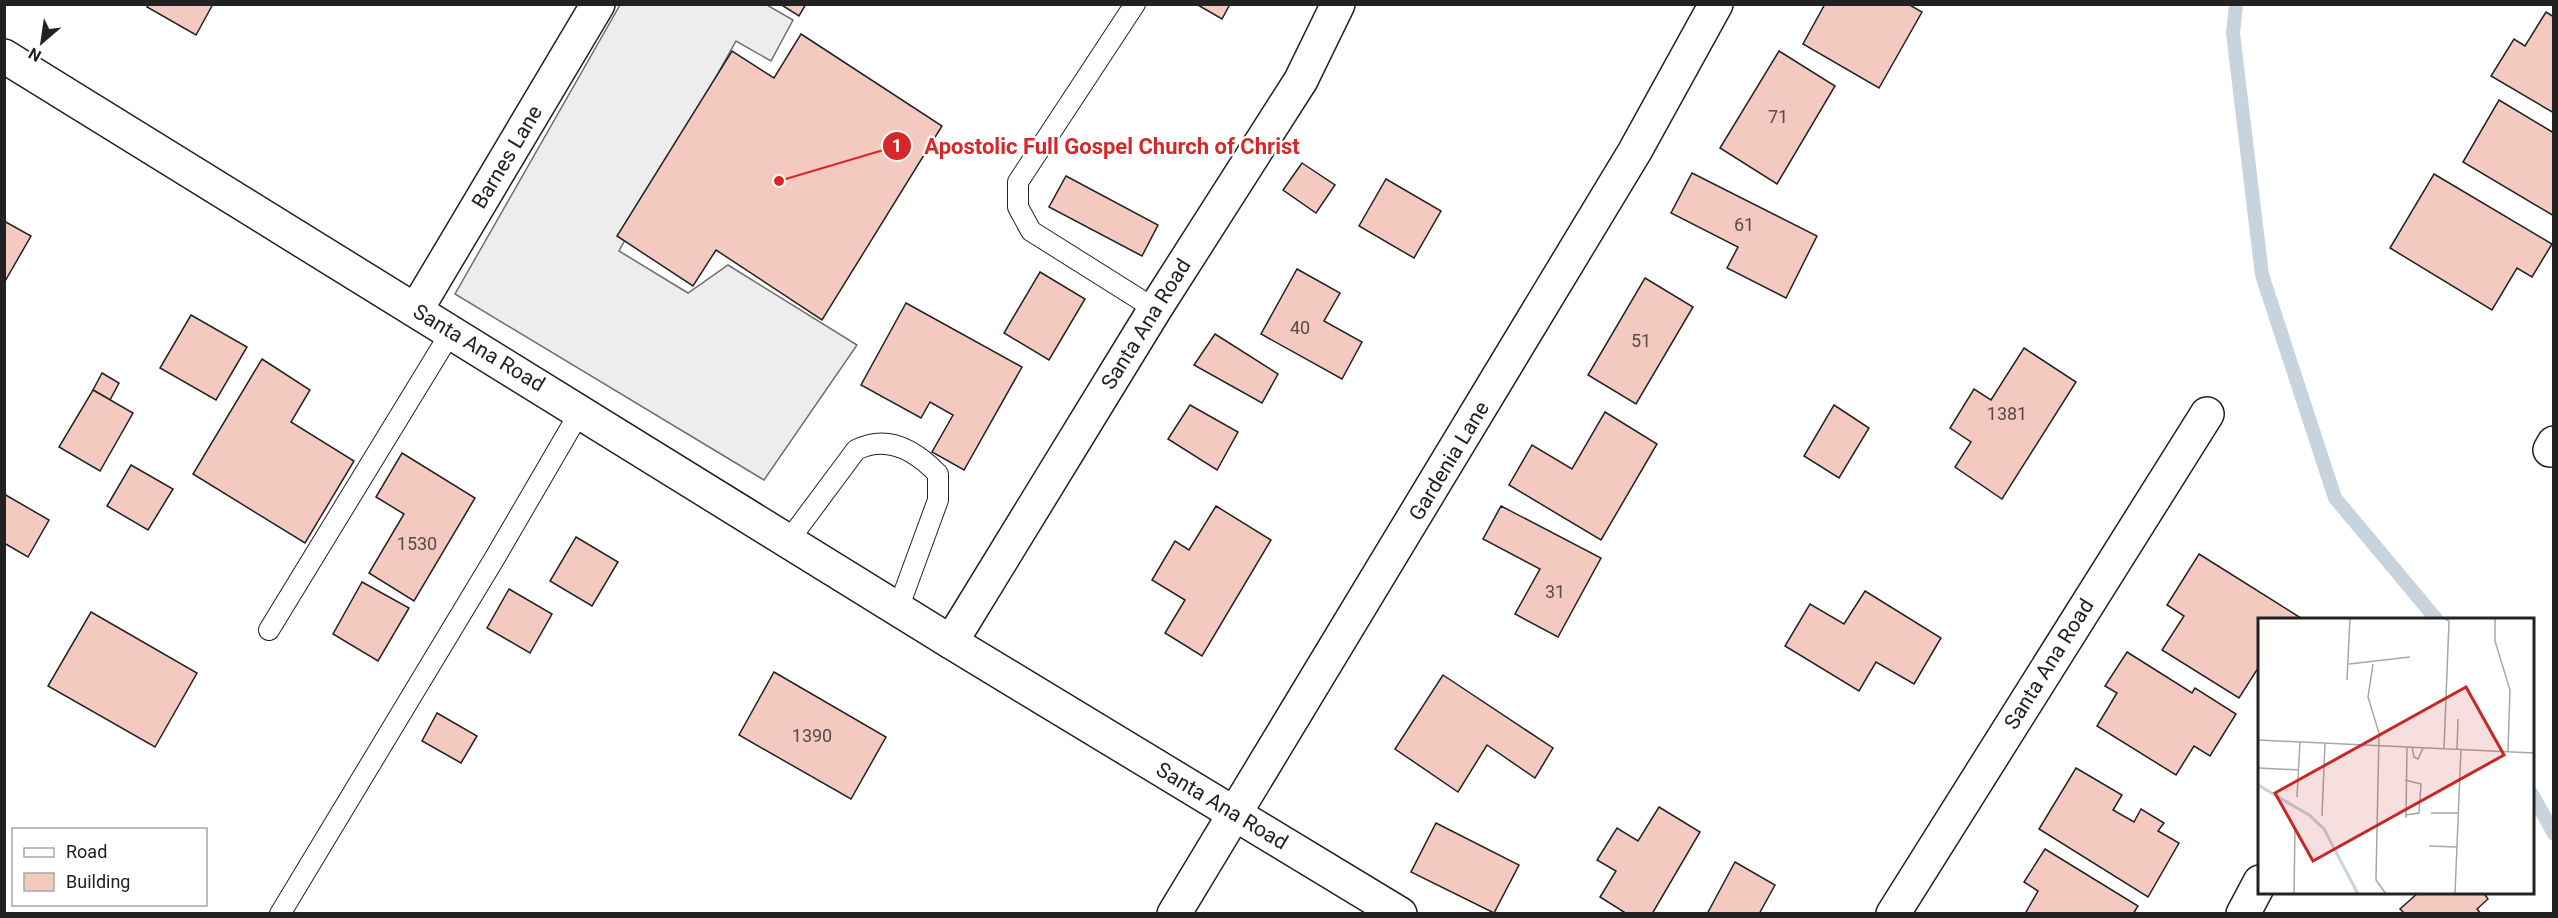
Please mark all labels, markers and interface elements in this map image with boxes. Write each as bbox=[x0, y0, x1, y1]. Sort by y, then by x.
north arrow bbox=[12, 12, 72, 72]
text: N bbox=[25, 44, 45, 66]
street label: Barnes Lane bbox=[467, 101, 547, 213]
house number: 71 bbox=[1768, 106, 1788, 127]
callout: Apostolic Full Gospel Church of Christ bbox=[882, 126, 1312, 166]
text: Apostolic Full Gospel Church of Christ bbox=[924, 134, 1300, 159]
text: 1 bbox=[892, 135, 902, 156]
house number: 61 bbox=[1734, 214, 1754, 235]
street label: Santa Ana Road bbox=[1096, 254, 1196, 394]
street label: Santa Ana Road bbox=[409, 299, 549, 397]
house number: 40 bbox=[1290, 317, 1310, 338]
house number: 51 bbox=[1631, 330, 1651, 351]
street label: Gardenia Lane bbox=[1404, 397, 1494, 525]
house number: 1381 bbox=[1987, 403, 2027, 424]
house number: 1530 bbox=[397, 533, 437, 554]
house number: 31 bbox=[1545, 581, 1565, 602]
street label: Santa Ana Road bbox=[1999, 594, 2099, 734]
inset map bbox=[2258, 618, 2534, 894]
house number: 1390 bbox=[792, 725, 832, 746]
street label: Santa Ana Road bbox=[1152, 757, 1292, 855]
legend bbox=[12, 828, 207, 906]
text: Road bbox=[66, 841, 107, 862]
text: Building bbox=[66, 871, 130, 892]

